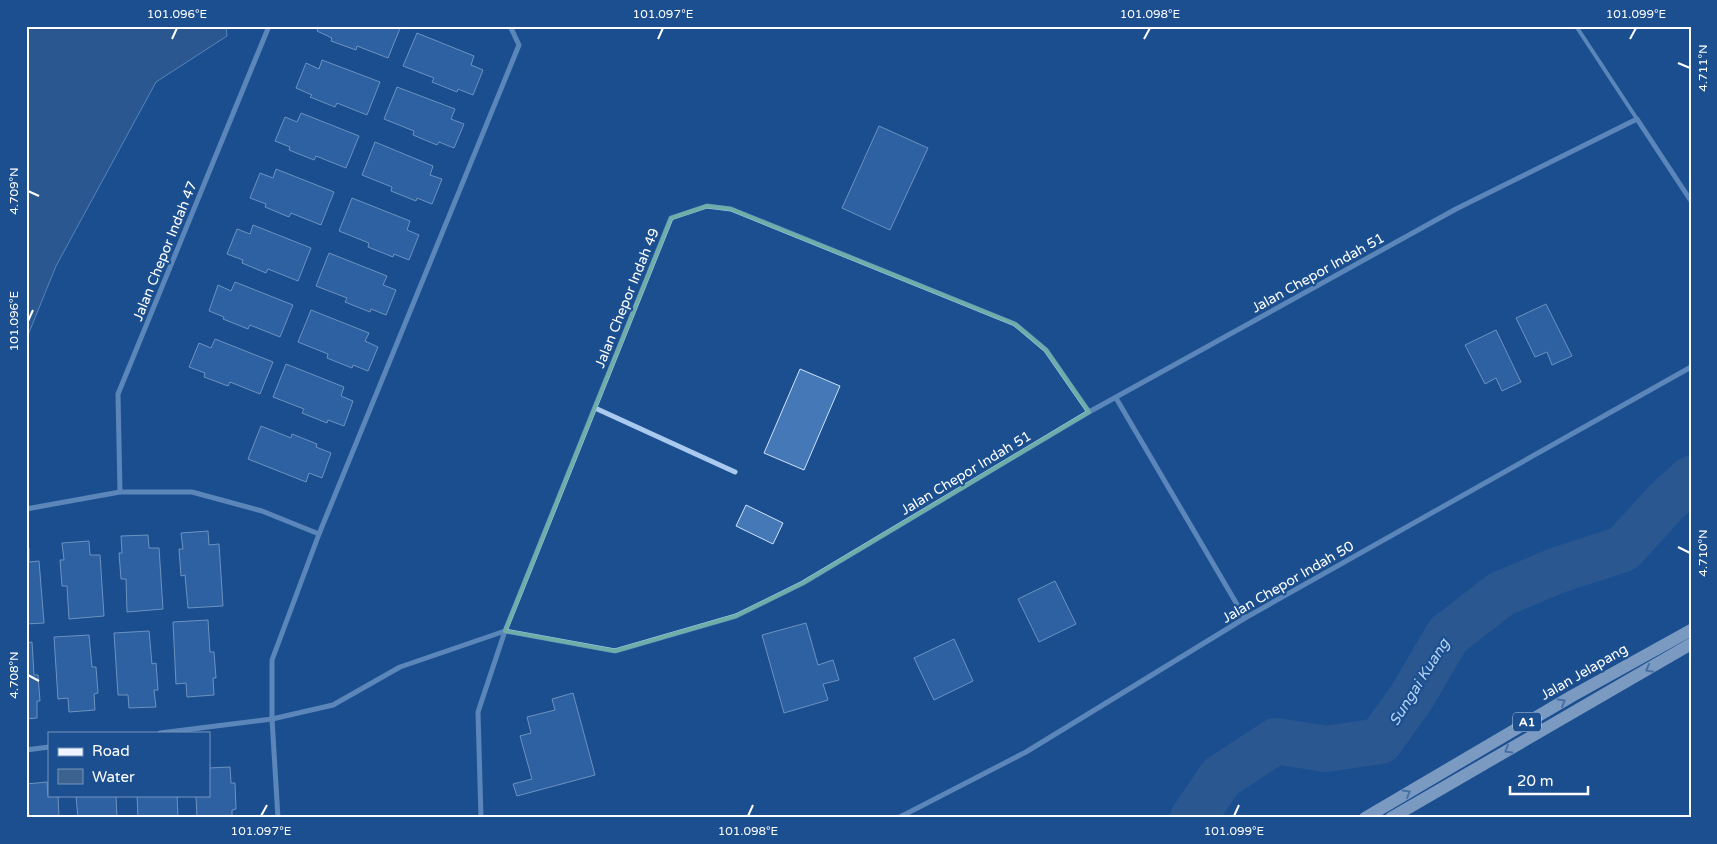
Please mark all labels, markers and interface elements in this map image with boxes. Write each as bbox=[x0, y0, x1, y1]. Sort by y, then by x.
text: 101.096°E bbox=[147, 7, 208, 21]
text: 101.097°E bbox=[633, 7, 694, 21]
text: 101.098°E bbox=[1120, 7, 1181, 21]
text: 101.099°E bbox=[1606, 7, 1667, 21]
text: 4.711°N bbox=[1696, 44, 1710, 92]
text: 4.709°N bbox=[7, 167, 21, 215]
street label: Jalan Chepor Indah 47 bbox=[129, 179, 201, 323]
street label: Jalan Chepor Indah 49 bbox=[591, 226, 663, 370]
street label: Jalan Chepor Indah 51 bbox=[1249, 229, 1387, 317]
text: 101.096°E bbox=[7, 290, 21, 351]
street label: Jalan Chepor Indah 51 bbox=[898, 427, 1034, 519]
text: 4.710°N bbox=[1696, 529, 1710, 577]
street label: Jalan Chepor Indah 50 bbox=[1219, 537, 1357, 627]
water label: Sungai Kuang bbox=[1385, 634, 1454, 729]
street label: Jalan Jelapang bbox=[1537, 640, 1631, 704]
text: 4.708°N bbox=[7, 651, 21, 699]
one-way arrow bbox=[1645, 663, 1654, 673]
one-way arrow bbox=[1556, 698, 1565, 708]
road number: A1 bbox=[1513, 712, 1541, 732]
legend bbox=[48, 732, 210, 796]
text: Road bbox=[92, 742, 130, 760]
one-way arrow bbox=[1504, 743, 1513, 753]
scale bar bbox=[1510, 764, 1587, 796]
text: Water bbox=[92, 768, 135, 786]
text: 20 m bbox=[1517, 772, 1554, 790]
one-way arrow bbox=[1401, 789, 1410, 799]
text: 101.097°E bbox=[231, 824, 292, 838]
text: 101.098°E bbox=[718, 824, 779, 838]
text: 101.099°E bbox=[1204, 824, 1265, 838]

